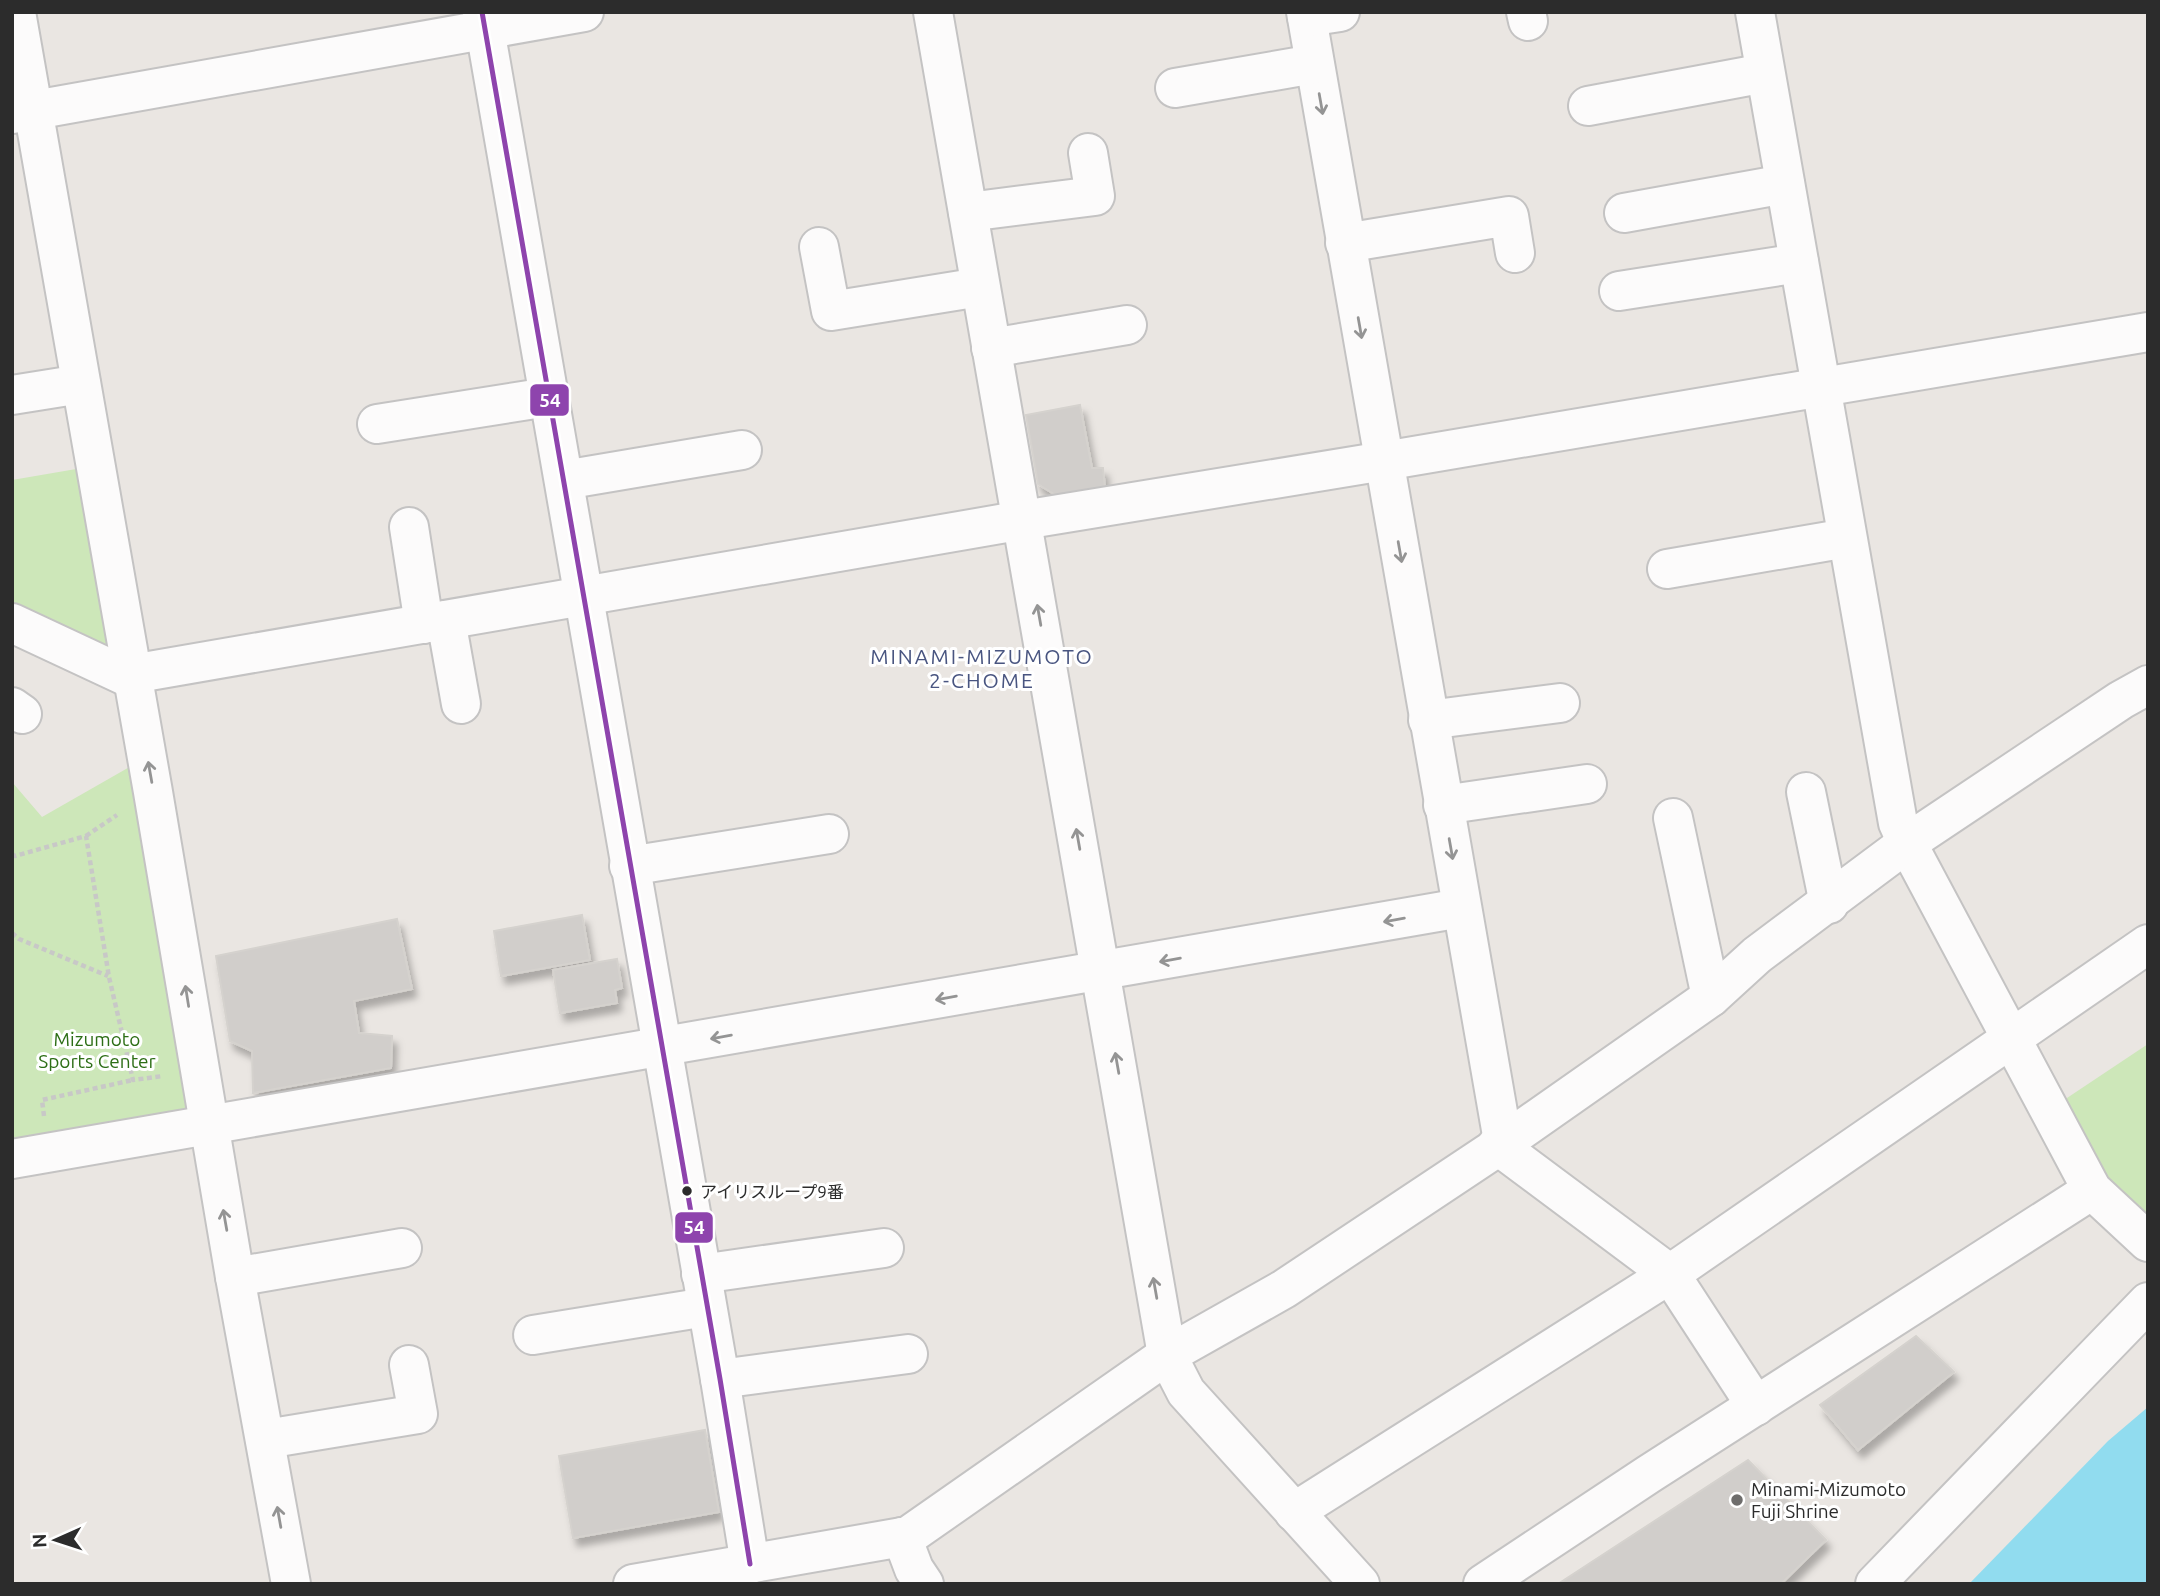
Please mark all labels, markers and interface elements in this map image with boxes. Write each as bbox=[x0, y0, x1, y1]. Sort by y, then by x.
one-way arrow bbox=[1315, 92, 1328, 115]
one-way arrow bbox=[1354, 316, 1367, 339]
line badge: 54 bbox=[529, 383, 570, 417]
text: 54 bbox=[539, 389, 561, 411]
one-way arrow bbox=[1393, 540, 1407, 563]
one-way arrow bbox=[1032, 604, 1045, 627]
district label: MINAMI-MIZUMOTO 2-CHOME bbox=[870, 644, 1094, 692]
one-way arrow bbox=[142, 761, 156, 784]
one-way arrow bbox=[1071, 828, 1084, 851]
one-way arrow bbox=[1445, 837, 1458, 859]
one-way arrow bbox=[1383, 914, 1406, 928]
one-way arrow bbox=[1159, 953, 1182, 967]
one-way arrow bbox=[180, 985, 193, 1008]
one-way arrow bbox=[935, 992, 958, 1005]
park label: Mizumoto Sports Center bbox=[38, 1028, 156, 1072]
one-way arrow bbox=[711, 1031, 733, 1044]
one-way arrow bbox=[1110, 1052, 1123, 1075]
place label: アイリスループ9番 bbox=[700, 1182, 844, 1201]
marker: アイリスループ9番 bbox=[680, 1184, 694, 1198]
one-way arrow bbox=[218, 1209, 231, 1232]
line badge: 54 bbox=[674, 1211, 714, 1244]
text: 54 bbox=[683, 1216, 705, 1238]
one-way arrow bbox=[1148, 1277, 1161, 1300]
place label: Minami-Mizumoto Fuji Shrine bbox=[1751, 1478, 1906, 1522]
marker: Minami-Mizumoto Fuji Shrine bbox=[1729, 1492, 1745, 1508]
north arrow bbox=[21, 1505, 91, 1575]
one-way arrow bbox=[272, 1506, 285, 1528]
text: N bbox=[28, 1533, 50, 1549]

